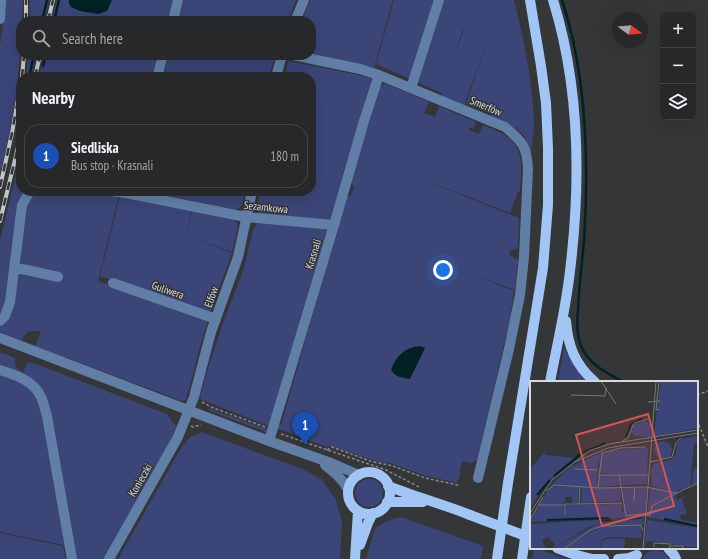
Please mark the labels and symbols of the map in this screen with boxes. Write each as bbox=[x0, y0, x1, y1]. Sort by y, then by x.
north arrow bbox=[612, 12, 648, 48]
street label: Smerfów bbox=[468, 93, 505, 119]
street label: Sezamkowa bbox=[243, 198, 289, 216]
street label: Krasnali bbox=[302, 237, 324, 271]
your location bbox=[433, 260, 453, 280]
street label: Guliwera bbox=[150, 278, 186, 302]
street label: Elfów bbox=[201, 284, 221, 309]
inset map bbox=[530, 381, 698, 549]
pin: 1 bbox=[292, 412, 318, 445]
street label: Konieczki bbox=[125, 461, 155, 499]

